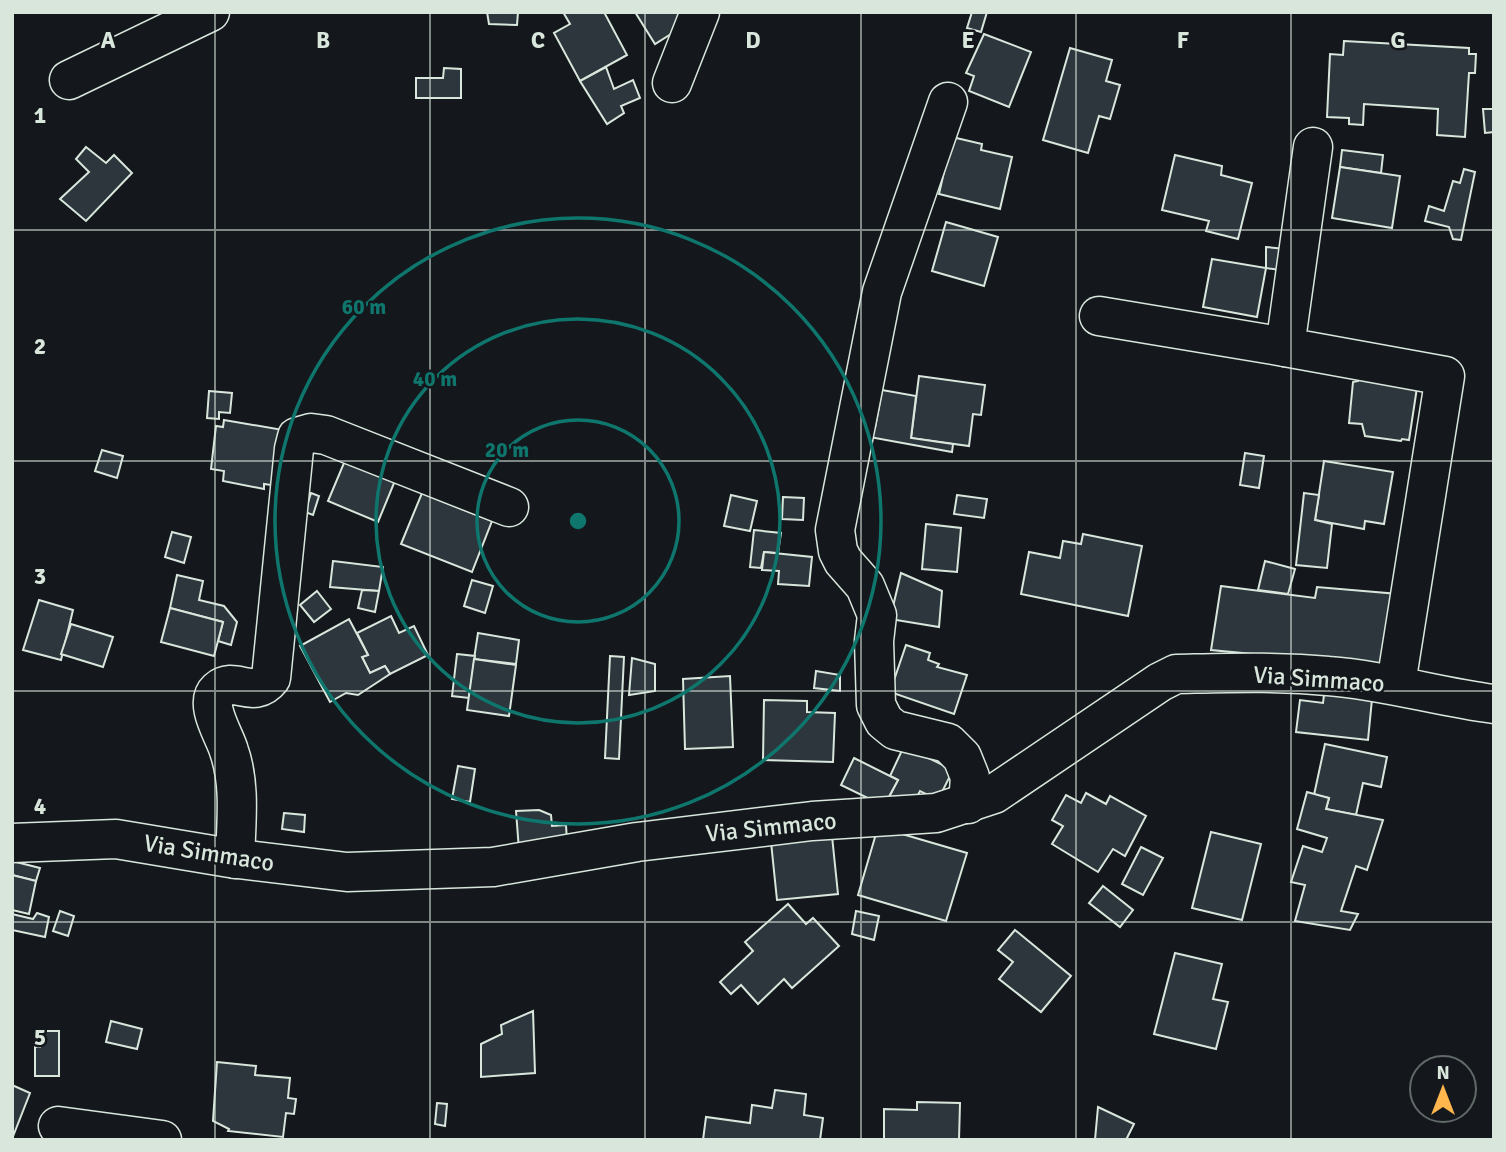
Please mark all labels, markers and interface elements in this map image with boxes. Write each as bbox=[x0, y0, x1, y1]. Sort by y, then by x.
text: A bbox=[101, 26, 116, 55]
text: B bbox=[316, 26, 330, 55]
text: C bbox=[531, 26, 545, 55]
text: D bbox=[745, 26, 761, 55]
text: E bbox=[961, 26, 975, 55]
text: F bbox=[1177, 26, 1189, 55]
text: G bbox=[1390, 26, 1406, 55]
text: 1 bbox=[34, 101, 46, 130]
text: 60 m bbox=[342, 294, 386, 320]
text: 2 bbox=[34, 332, 46, 361]
text: 40 m bbox=[413, 366, 457, 392]
text: 20 m bbox=[485, 437, 529, 463]
centre of rings bbox=[566, 509, 590, 533]
text: 3 bbox=[34, 562, 46, 591]
street label: Via Simmaco bbox=[1252, 659, 1386, 699]
text: 4 bbox=[34, 792, 46, 821]
street label: Via Simmaco bbox=[704, 805, 838, 849]
street label: Via Simmaco bbox=[142, 828, 276, 878]
text: 5 bbox=[34, 1023, 46, 1052]
north arrow bbox=[1408, 1054, 1478, 1124]
text: N bbox=[1436, 1061, 1450, 1085]

